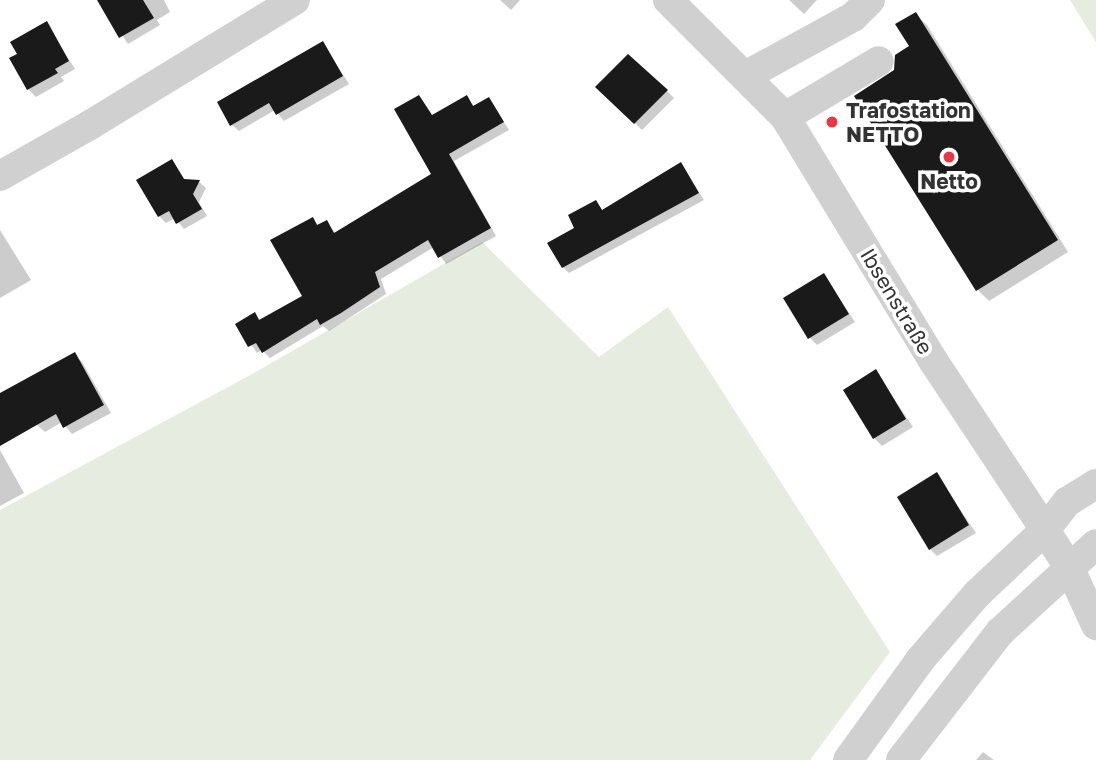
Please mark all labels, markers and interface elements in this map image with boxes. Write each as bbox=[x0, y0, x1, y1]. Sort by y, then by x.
place label: Trafostation NETTO bbox=[846, 97, 971, 147]
marker: Trafostation NETTO bbox=[824, 114, 840, 130]
marker: Netto bbox=[941, 149, 957, 165]
place label: Netto bbox=[920, 168, 978, 194]
street label: Ibsenstraße bbox=[855, 243, 939, 359]

